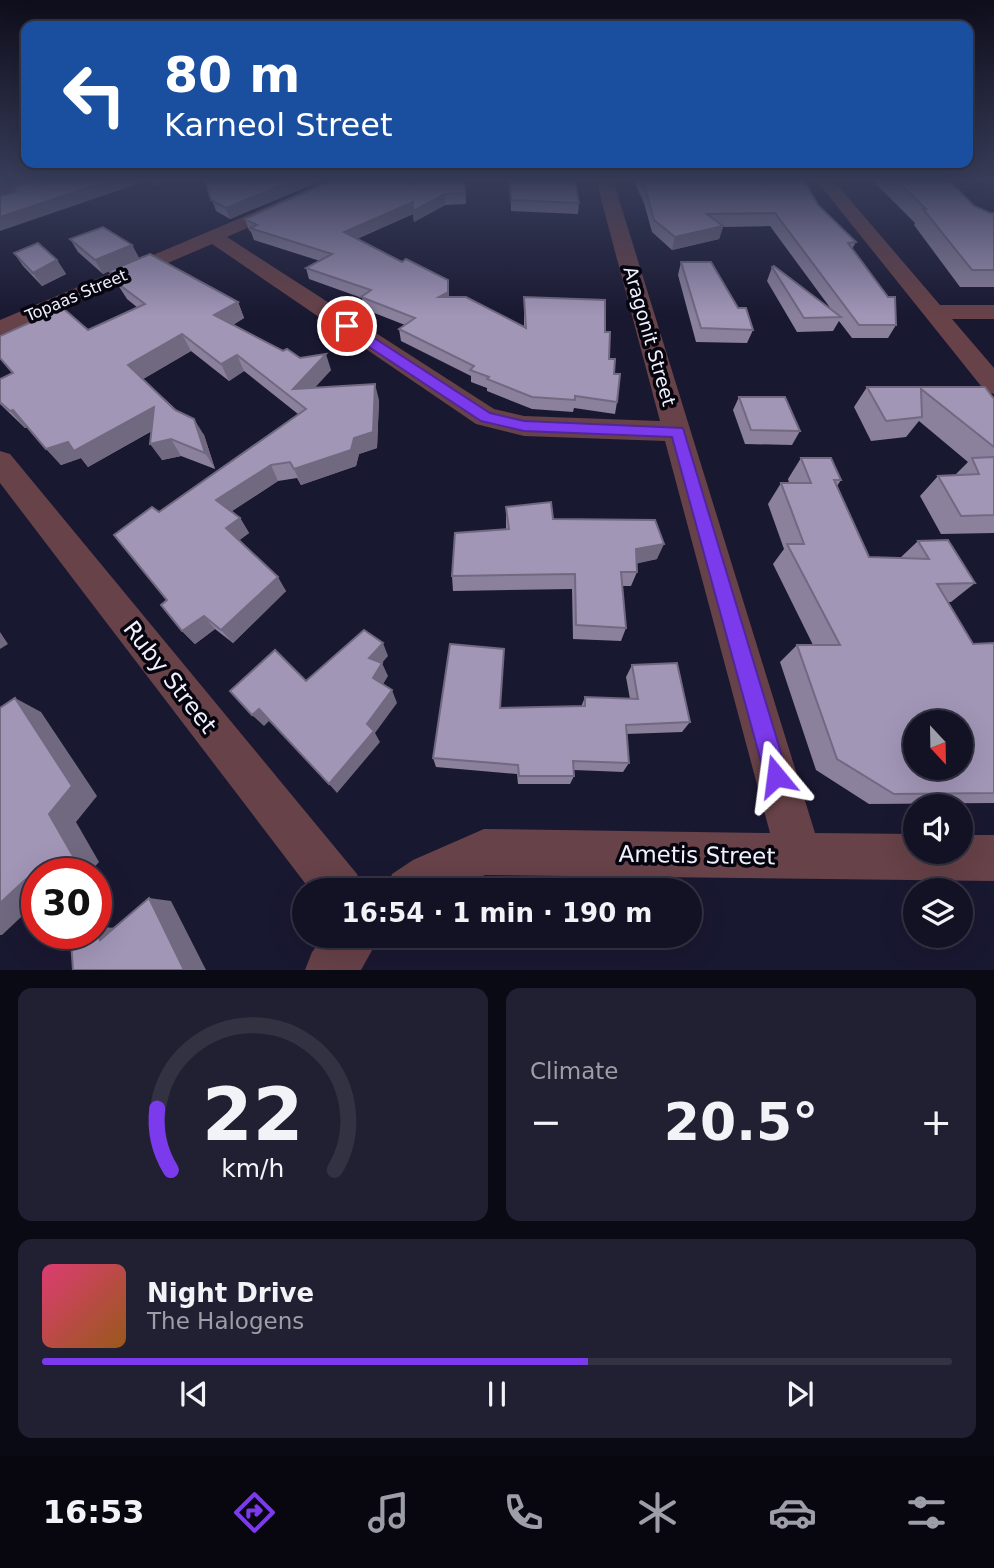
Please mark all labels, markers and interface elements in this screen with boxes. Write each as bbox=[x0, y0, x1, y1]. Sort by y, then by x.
text: 80 m bbox=[164, 47, 300, 104]
icon: left bbox=[49, 49, 140, 140]
text: Karneol Street bbox=[164, 106, 392, 144]
street label: Aragonit Street bbox=[619, 263, 681, 409]
street label: Topaas Street bbox=[22, 265, 130, 326]
pin bbox=[317, 296, 377, 356]
icon: arrive bbox=[328, 307, 366, 345]
street label: Ruby Street bbox=[118, 616, 222, 738]
north arrow bbox=[903, 710, 973, 780]
map controls bbox=[903, 710, 973, 948]
position arrow bbox=[739, 739, 813, 813]
button: sound bbox=[903, 794, 973, 864]
street label: Ametis Street bbox=[618, 841, 776, 869]
speed limit sign: 30 bbox=[21, 858, 112, 949]
button: layers bbox=[903, 878, 973, 948]
text: 16:54 · 1 min · 190 m bbox=[342, 898, 652, 928]
text: Climate bbox=[530, 1058, 619, 1084]
text: 22 bbox=[202, 1073, 304, 1158]
text: 20.5° bbox=[664, 1092, 818, 1152]
text: − bbox=[530, 1100, 562, 1144]
text: + bbox=[920, 1100, 952, 1144]
text: km/h bbox=[221, 1154, 285, 1183]
text: Night Drive bbox=[147, 1278, 314, 1308]
text: The Halogens bbox=[147, 1308, 304, 1334]
icon: previous bbox=[175, 1375, 213, 1413]
icon: pause bbox=[478, 1375, 516, 1413]
icon: next bbox=[781, 1375, 819, 1413]
icon: directions bbox=[230, 1488, 279, 1537]
icon: music bbox=[364, 1488, 413, 1537]
icon: phone bbox=[499, 1488, 548, 1537]
icon: climate bbox=[633, 1488, 682, 1537]
icon: car bbox=[768, 1488, 817, 1537]
icon: filters bbox=[902, 1488, 951, 1537]
text: 16:53 bbox=[43, 1493, 145, 1531]

